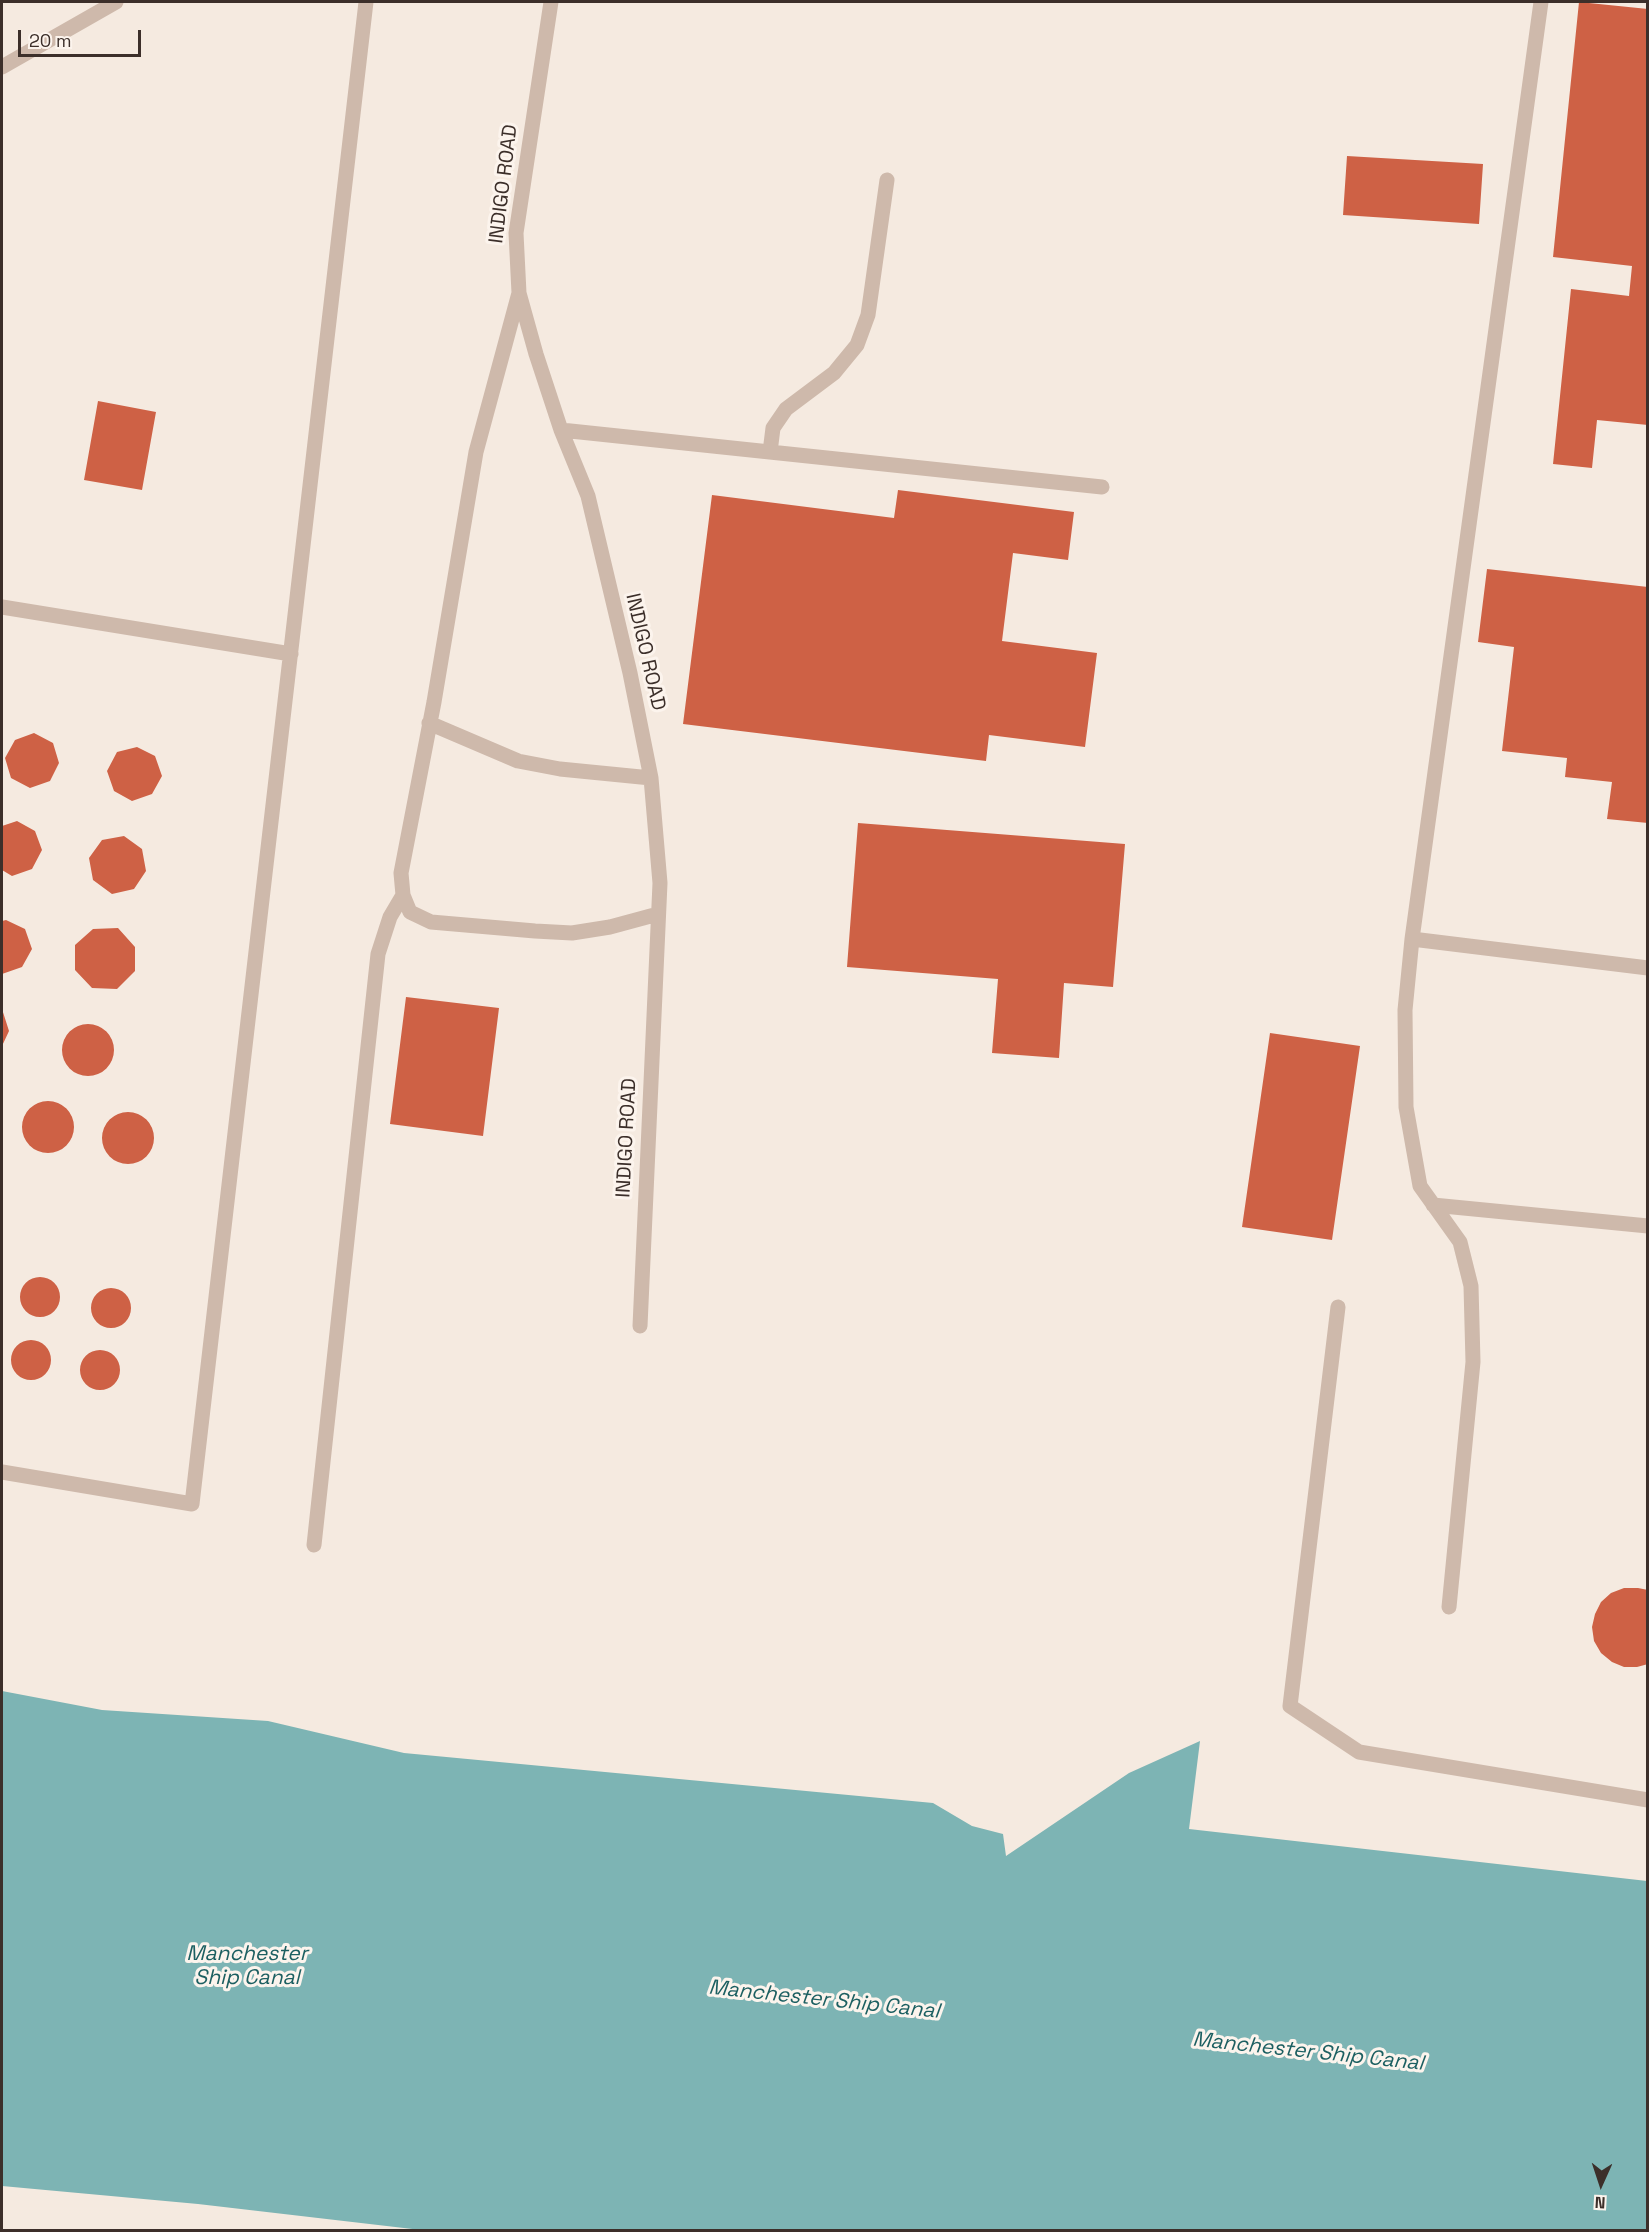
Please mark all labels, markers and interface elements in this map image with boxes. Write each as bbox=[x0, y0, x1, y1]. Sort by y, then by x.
scale bar bbox=[21, 18, 144, 56]
text: 20 m bbox=[29, 29, 72, 52]
street label: INDIGO ROAD bbox=[485, 123, 523, 245]
street label: INDIGO ROAD bbox=[620, 591, 670, 713]
street label: INDIGO ROAD bbox=[612, 1078, 642, 1198]
water label: Manchester Ship Canal bbox=[186, 1941, 308, 1991]
water label: Manchester Ship Canal bbox=[707, 1975, 941, 2025]
water label: Manchester Ship Canal bbox=[1191, 2027, 1425, 2077]
north arrow bbox=[1571, 2154, 1631, 2214]
text: N bbox=[1594, 2192, 1606, 2213]

